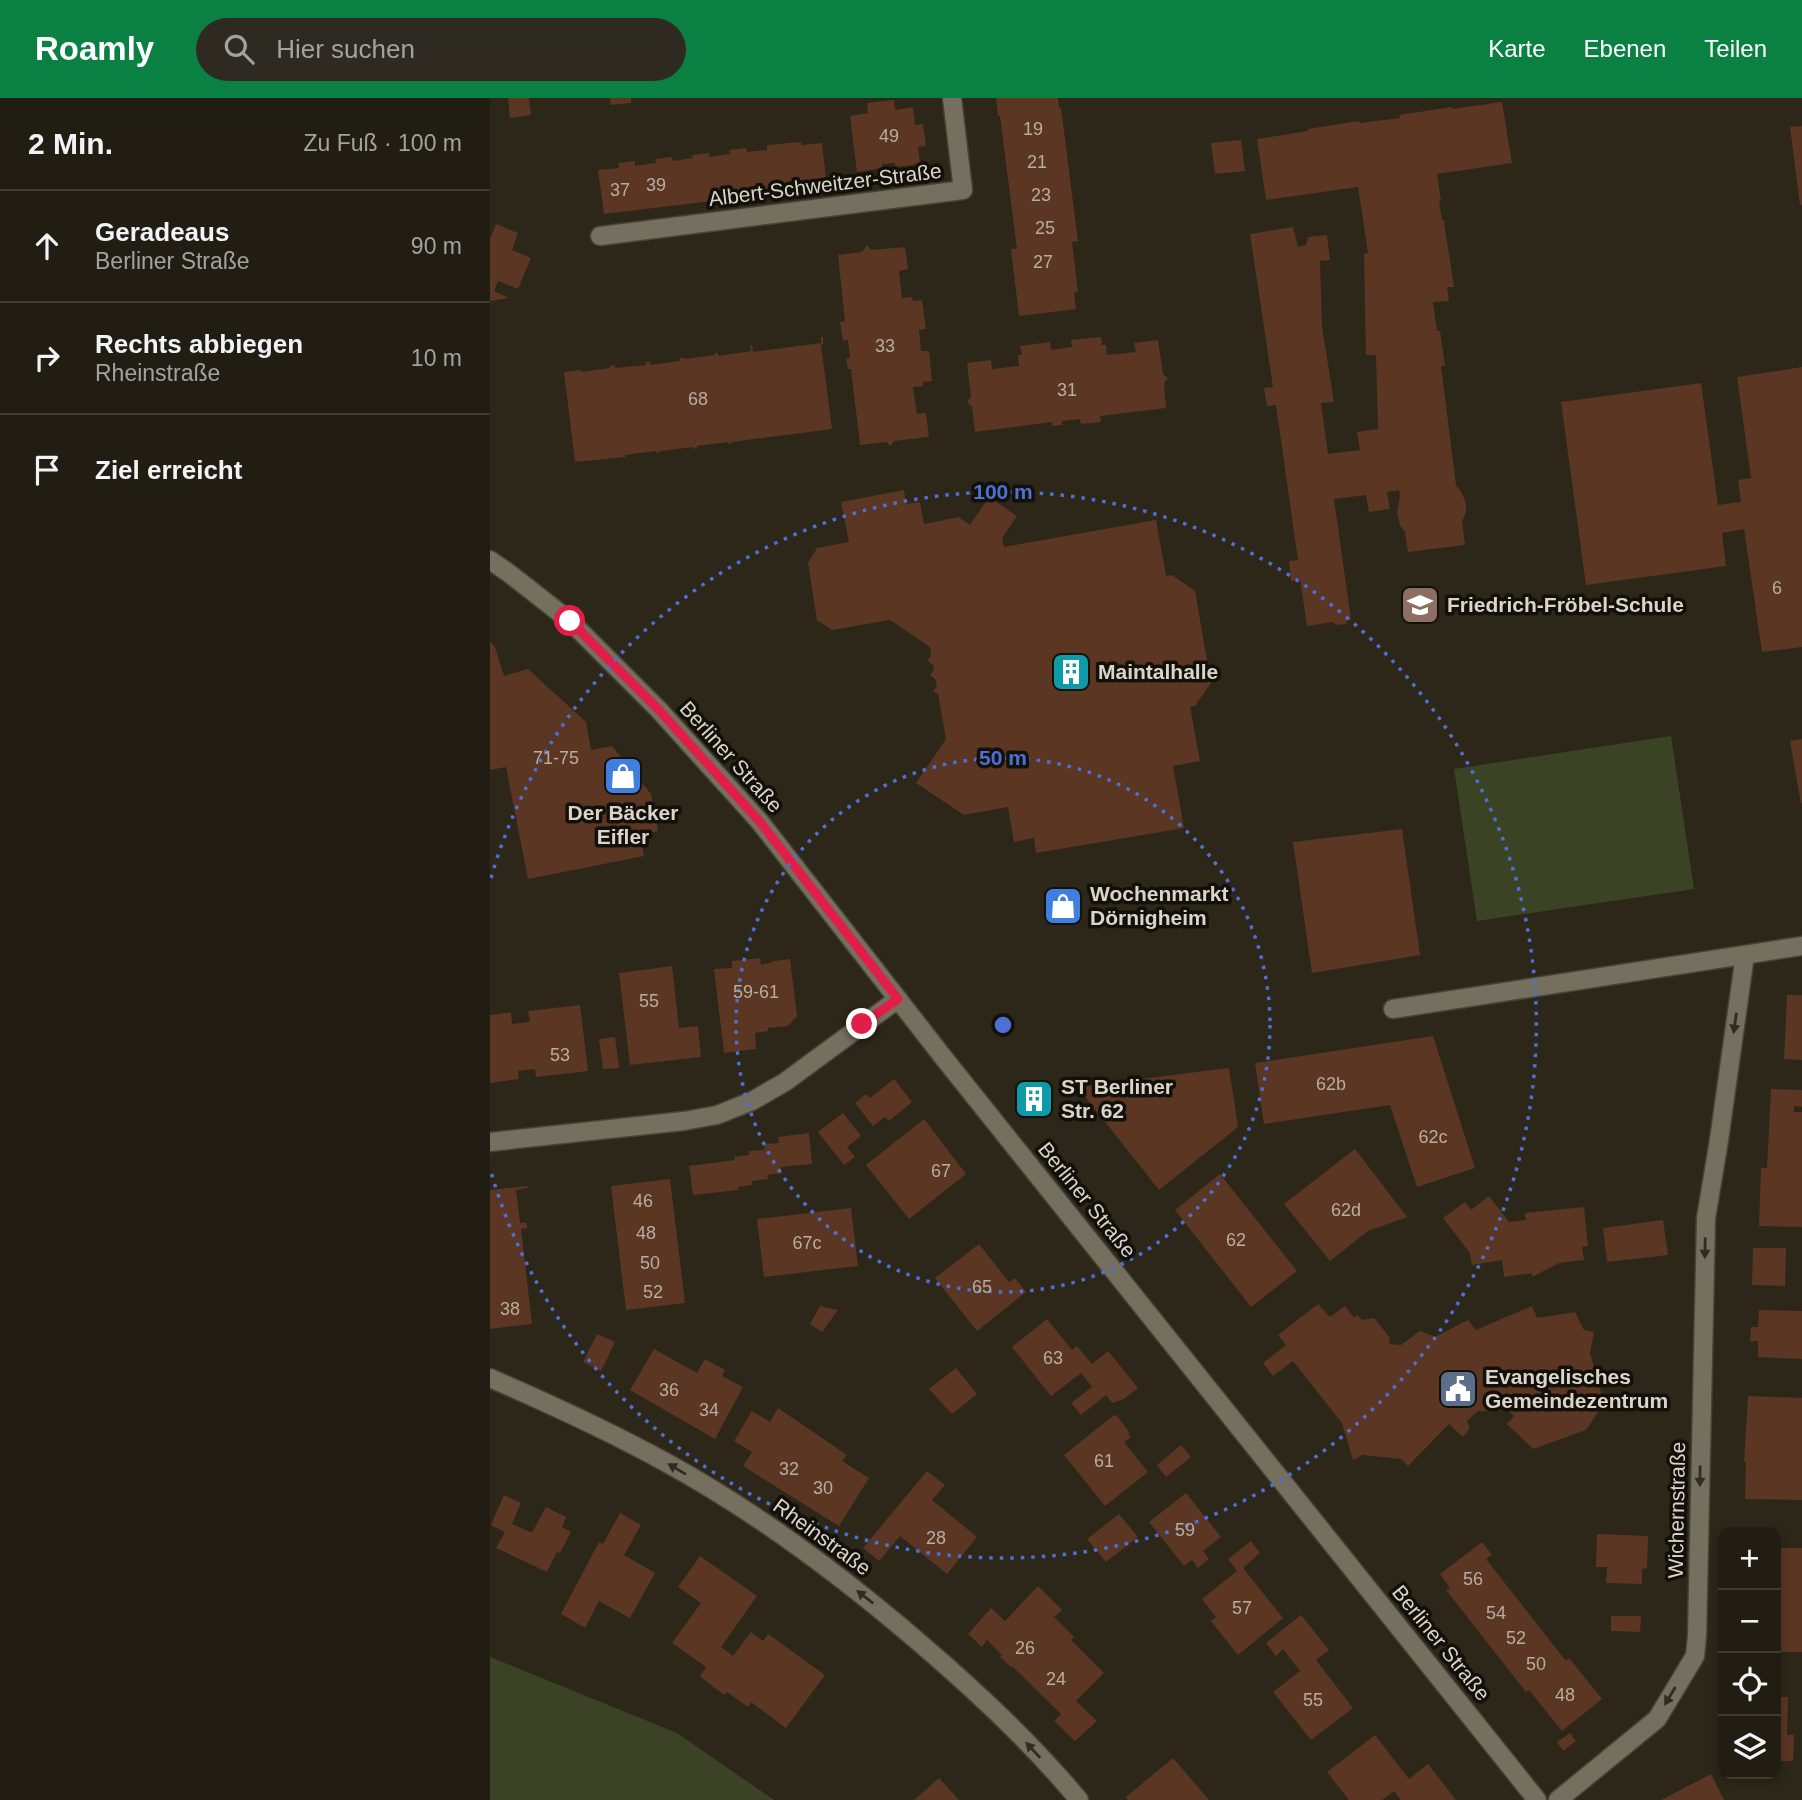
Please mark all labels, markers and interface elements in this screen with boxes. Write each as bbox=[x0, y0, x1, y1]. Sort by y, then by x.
search box bbox=[196, 18, 686, 81]
text: Roamly bbox=[35, 30, 154, 67]
icon: search bbox=[220, 30, 258, 68]
text: Hier suchen bbox=[276, 34, 415, 64]
text: Karte bbox=[1488, 35, 1546, 62]
text: Ebenen bbox=[1584, 35, 1666, 62]
text: Teilen bbox=[1704, 35, 1767, 62]
house number: 19 bbox=[1023, 119, 1043, 139]
house number: 49 bbox=[879, 126, 899, 146]
text: 2 Min. bbox=[28, 127, 113, 160]
text: Zu Fuß · 100 m bbox=[304, 130, 462, 156]
house number: 21 bbox=[1027, 152, 1047, 172]
street label: Albert-Schweitzer-Straße bbox=[707, 159, 943, 210]
house number: 39 bbox=[646, 175, 666, 195]
house number: 37 bbox=[610, 180, 630, 200]
house number: 23 bbox=[1031, 185, 1051, 205]
text: Geradeaus bbox=[95, 217, 229, 247]
house number: 25 bbox=[1035, 218, 1055, 238]
icon: ahead bbox=[28, 227, 66, 265]
text: 90 m bbox=[411, 233, 462, 259]
text: Berliner Straße bbox=[95, 248, 250, 274]
house number: 27 bbox=[1033, 252, 1053, 272]
text: Rechts abbiegen bbox=[95, 329, 303, 359]
house number: 33 bbox=[875, 336, 895, 356]
icon: right bbox=[28, 339, 66, 377]
text: 10 m bbox=[411, 345, 462, 371]
text: Rheinstraße bbox=[95, 360, 220, 386]
house number: 31 bbox=[1057, 380, 1077, 400]
house number: 68 bbox=[688, 389, 708, 409]
icon: arrive bbox=[28, 451, 66, 489]
text: Ziel erreicht bbox=[95, 455, 242, 485]
text: 100 m bbox=[973, 480, 1033, 503]
house number: 6 bbox=[1772, 578, 1782, 598]
school or university icon: Friedrich-Fröbel-Schule bbox=[1399, 584, 1441, 626]
place label: Friedrich-Fröbel-Schule bbox=[1447, 593, 1684, 616]
route start bbox=[554, 605, 585, 636]
building icon: Maintalhalle bbox=[1050, 651, 1092, 693]
place label: Maintalhalle bbox=[1098, 660, 1218, 683]
street label: Berliner Straße bbox=[676, 696, 787, 817]
text: 50 m bbox=[979, 746, 1027, 769]
house number: 71-75 bbox=[533, 748, 579, 768]
shop icon: Der Bäcker Eifler bbox=[602, 755, 644, 797]
place label: Der Bäcker Eifler bbox=[568, 801, 678, 848]
place label: Wochenmarkt Dörnigheim bbox=[1090, 882, 1228, 929]
shop icon: Wochenmarkt Dörnigheim bbox=[1042, 885, 1084, 927]
house number: 59-61 bbox=[733, 982, 779, 1002]
house number: 55 bbox=[639, 991, 659, 1011]
route end bbox=[846, 1008, 877, 1039]
one-way arrow bbox=[1730, 1012, 1741, 1034]
centre of rings bbox=[991, 1013, 1015, 1037]
house number: 53 bbox=[550, 1045, 570, 1065]
house number: 62b bbox=[1316, 1074, 1346, 1094]
place label: ST Berliner Str. 62 bbox=[1061, 1075, 1173, 1122]
building icon: ST Berliner Str. 62 bbox=[1013, 1078, 1055, 1120]
house number: 62c bbox=[1418, 1127, 1448, 1147]
street label: Berliner Straße bbox=[1034, 1138, 1141, 1262]
house number: 67 bbox=[931, 1161, 951, 1181]
house number: 46 bbox=[633, 1191, 653, 1211]
house number: 62d bbox=[1331, 1200, 1361, 1220]
house number: 48 bbox=[636, 1223, 656, 1243]
house number: 62 bbox=[1226, 1230, 1246, 1250]
house number: 67c bbox=[792, 1233, 822, 1253]
one-way arrow bbox=[1699, 1237, 1711, 1259]
house number: 50 bbox=[640, 1253, 660, 1273]
house number: 65 bbox=[972, 1277, 992, 1297]
house number: 52 bbox=[643, 1282, 663, 1302]
house number: 38 bbox=[500, 1299, 520, 1319]
house number: 63 bbox=[1043, 1348, 1063, 1368]
place label: Evangelisches Gemeindezentrum bbox=[1485, 1365, 1668, 1412]
public building icon: Evangelisches Gemeindezentrum bbox=[1437, 1368, 1479, 1410]
house number: 36 bbox=[659, 1380, 679, 1400]
house number: 34 bbox=[699, 1400, 719, 1420]
street label: Wichernstraße bbox=[1664, 1442, 1689, 1578]
house number: 61 bbox=[1094, 1451, 1114, 1471]
house number: 32 bbox=[779, 1459, 799, 1479]
one-way arrow bbox=[668, 1463, 687, 1475]
one-way arrow bbox=[1695, 1465, 1706, 1487]
house number: 30 bbox=[813, 1478, 833, 1498]
street label: Rheinstraße bbox=[769, 1494, 875, 1580]
house number: 59 bbox=[1175, 1520, 1195, 1540]
map controls bbox=[1718, 1527, 1781, 1779]
button: + bbox=[1718, 1527, 1781, 1590]
house number: 28 bbox=[926, 1528, 946, 1548]
house number: 56 bbox=[1463, 1569, 1483, 1589]
street label: Berliner Straße bbox=[1388, 1581, 1495, 1705]
one-way arrow bbox=[856, 1590, 874, 1605]
button: − bbox=[1718, 1590, 1781, 1653]
house number: 57 bbox=[1232, 1598, 1252, 1618]
house number: 54 bbox=[1486, 1603, 1506, 1623]
house number: 52 bbox=[1506, 1628, 1526, 1648]
house number: 26 bbox=[1015, 1638, 1035, 1658]
button: locate bbox=[1718, 1653, 1781, 1716]
house number: 50 bbox=[1526, 1654, 1546, 1674]
house number: 24 bbox=[1046, 1669, 1066, 1689]
house number: 48 bbox=[1555, 1685, 1575, 1705]
one-way arrow bbox=[1664, 1687, 1677, 1706]
house number: 55 bbox=[1303, 1690, 1323, 1710]
button: layers bbox=[1718, 1716, 1781, 1779]
one-way arrow bbox=[1025, 1741, 1041, 1759]

